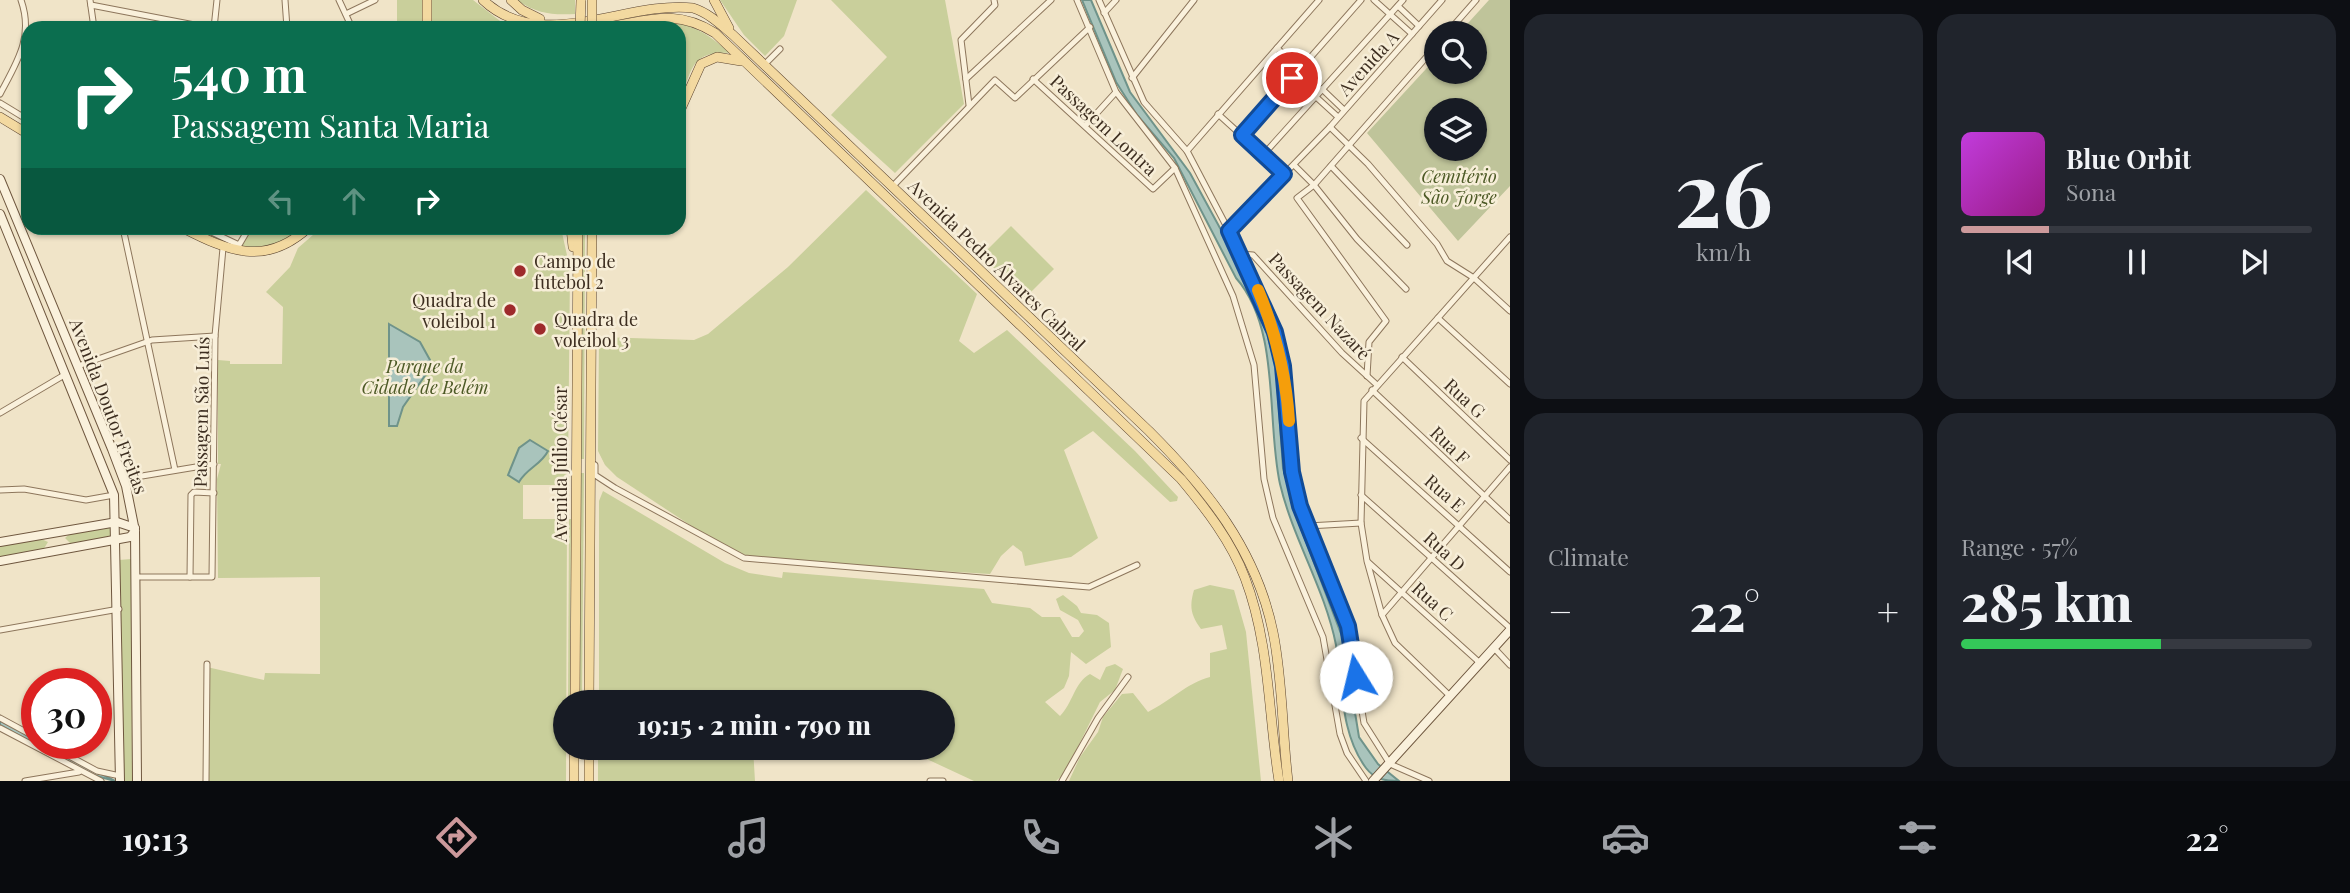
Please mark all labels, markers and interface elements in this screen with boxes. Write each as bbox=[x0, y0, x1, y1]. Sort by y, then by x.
map controls bbox=[1424, 21, 1487, 161]
button: search bbox=[1424, 21, 1487, 84]
street label: Avenida A bbox=[1332, 25, 1404, 101]
text: 540 m bbox=[171, 40, 307, 105]
pin bbox=[1262, 48, 1322, 108]
icon: right bbox=[56, 49, 147, 140]
icon: arrive bbox=[1273, 59, 1311, 97]
street label: Passagem Lontra bbox=[1045, 69, 1163, 181]
button: layers bbox=[1424, 98, 1487, 161]
text: Passagem Santa Maria bbox=[171, 103, 490, 146]
text: 26 bbox=[1674, 130, 1773, 251]
text: Blue Orbit bbox=[2066, 141, 2191, 176]
park label: Cemitério São Jorge bbox=[1420, 164, 1497, 209]
street label: Avenida Pedro Álvares Cabral bbox=[903, 173, 1091, 356]
text: Sona bbox=[2066, 176, 2116, 207]
icon: left bbox=[262, 182, 300, 220]
icon: ahead bbox=[335, 182, 373, 220]
icon: right bbox=[408, 182, 446, 220]
text: km/h bbox=[1696, 236, 1751, 267]
icon: previous bbox=[2001, 243, 2039, 281]
icon: pause bbox=[2118, 243, 2156, 281]
icon: next bbox=[2235, 243, 2273, 281]
street label: Passagem Nazaré bbox=[1264, 247, 1376, 365]
place label: Campo de futebol 2 bbox=[534, 249, 616, 294]
marker: Campo de futebol 2 bbox=[512, 263, 528, 279]
place label: Quadra de voleibol 1 bbox=[412, 288, 496, 333]
marker: Quadra de voleibol 1 bbox=[502, 302, 518, 318]
place label: Quadra de voleibol 3 bbox=[553, 307, 638, 352]
street label: Avenida Doutor Freitas bbox=[64, 314, 154, 497]
marker: Quadra de voleibol 3 bbox=[532, 321, 548, 337]
street label: Passagem São Luís bbox=[188, 336, 214, 488]
park label: Parque da Cidade de Belém bbox=[361, 354, 489, 399]
street label: Rua G bbox=[1439, 373, 1491, 423]
street label: Avenida Júlio César bbox=[548, 386, 572, 543]
street label: Rua F bbox=[1425, 421, 1475, 469]
street label: Rua E bbox=[1420, 469, 1470, 517]
street label: Rua D bbox=[1419, 526, 1471, 576]
text: Range · 57% bbox=[1961, 531, 2078, 562]
text: Climate bbox=[1548, 541, 1629, 572]
text: 285 km bbox=[1961, 566, 2133, 635]
street label: Rua C bbox=[1407, 576, 1459, 626]
text: 22° bbox=[1689, 576, 1760, 645]
text: − bbox=[1548, 585, 1573, 636]
text: + bbox=[1877, 585, 1899, 636]
position arrow bbox=[1319, 640, 1393, 714]
speed limit sign: 30 bbox=[21, 668, 112, 759]
text: 19:15 · 2 min · 790 m bbox=[637, 707, 871, 742]
icon: directions bbox=[432, 813, 481, 862]
icon: music bbox=[724, 813, 773, 862]
icon: phone bbox=[1016, 813, 1065, 862]
icon: climate bbox=[1309, 813, 1358, 862]
icon: car bbox=[1601, 813, 1650, 862]
icon: filters bbox=[1893, 813, 1942, 862]
text: 19:13 bbox=[122, 816, 189, 859]
text: 22° bbox=[2186, 816, 2228, 859]

